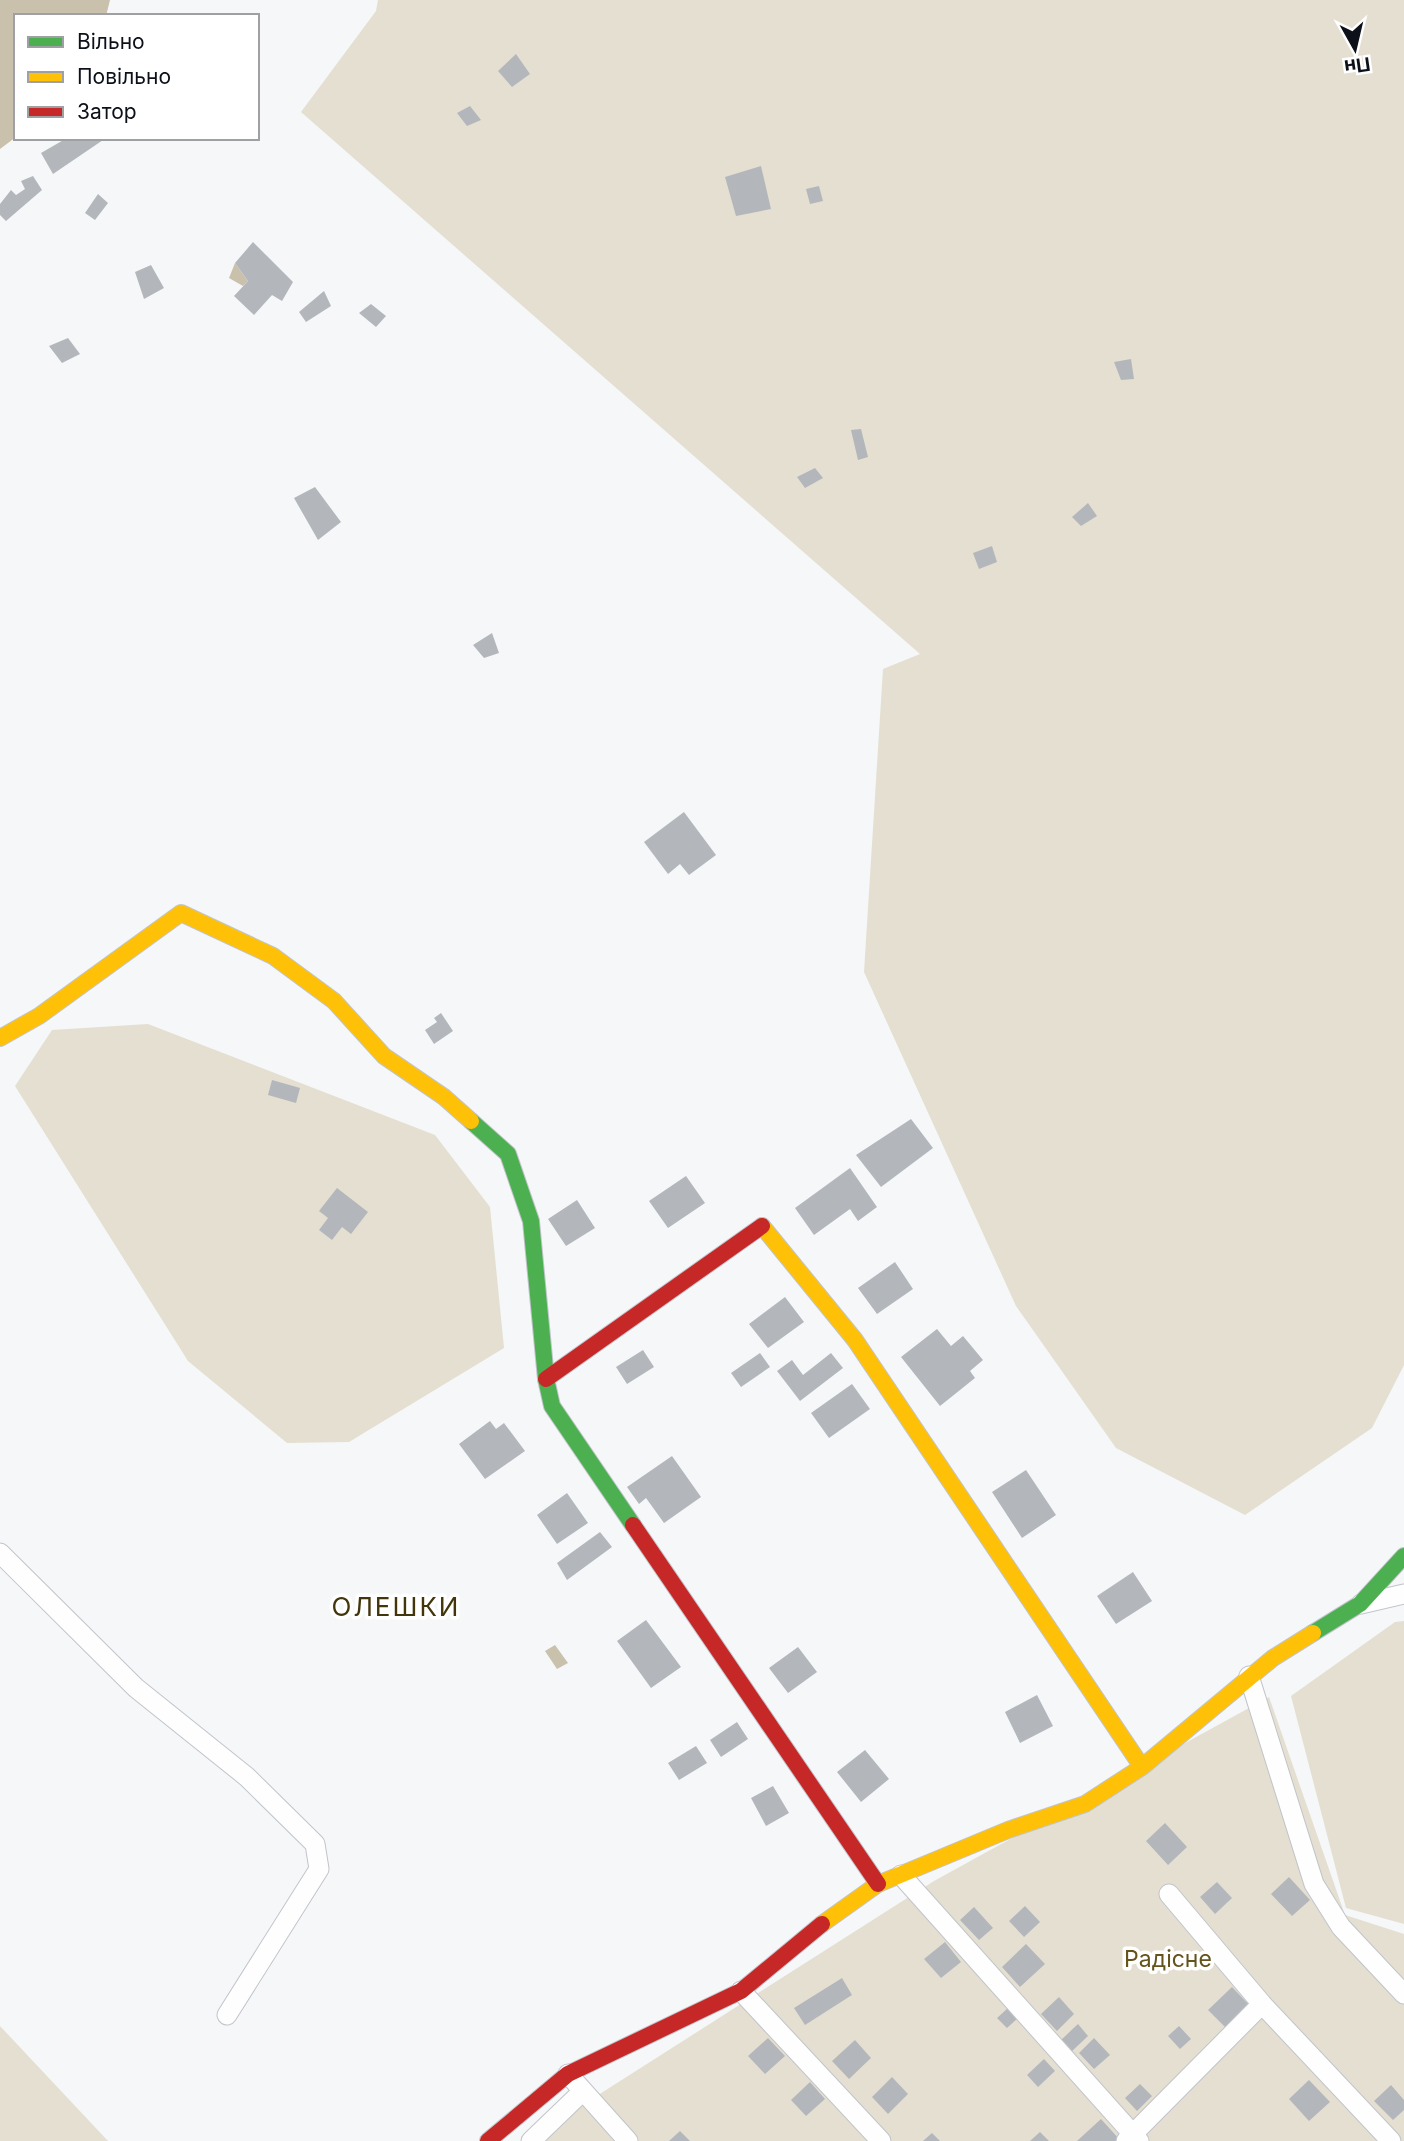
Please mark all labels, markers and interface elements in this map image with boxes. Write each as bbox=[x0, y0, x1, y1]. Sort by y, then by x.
legend bbox=[14, 14, 259, 140]
north arrow bbox=[1320, 14, 1390, 84]
text: Вільно bbox=[77, 29, 145, 54]
text: Пн bbox=[1343, 52, 1372, 79]
text: Повільно bbox=[77, 64, 171, 89]
text: Затор bbox=[77, 99, 137, 124]
district label: ОЛЕШКИ bbox=[332, 1591, 460, 1622]
park label: Радісне bbox=[1124, 1945, 1212, 1973]

